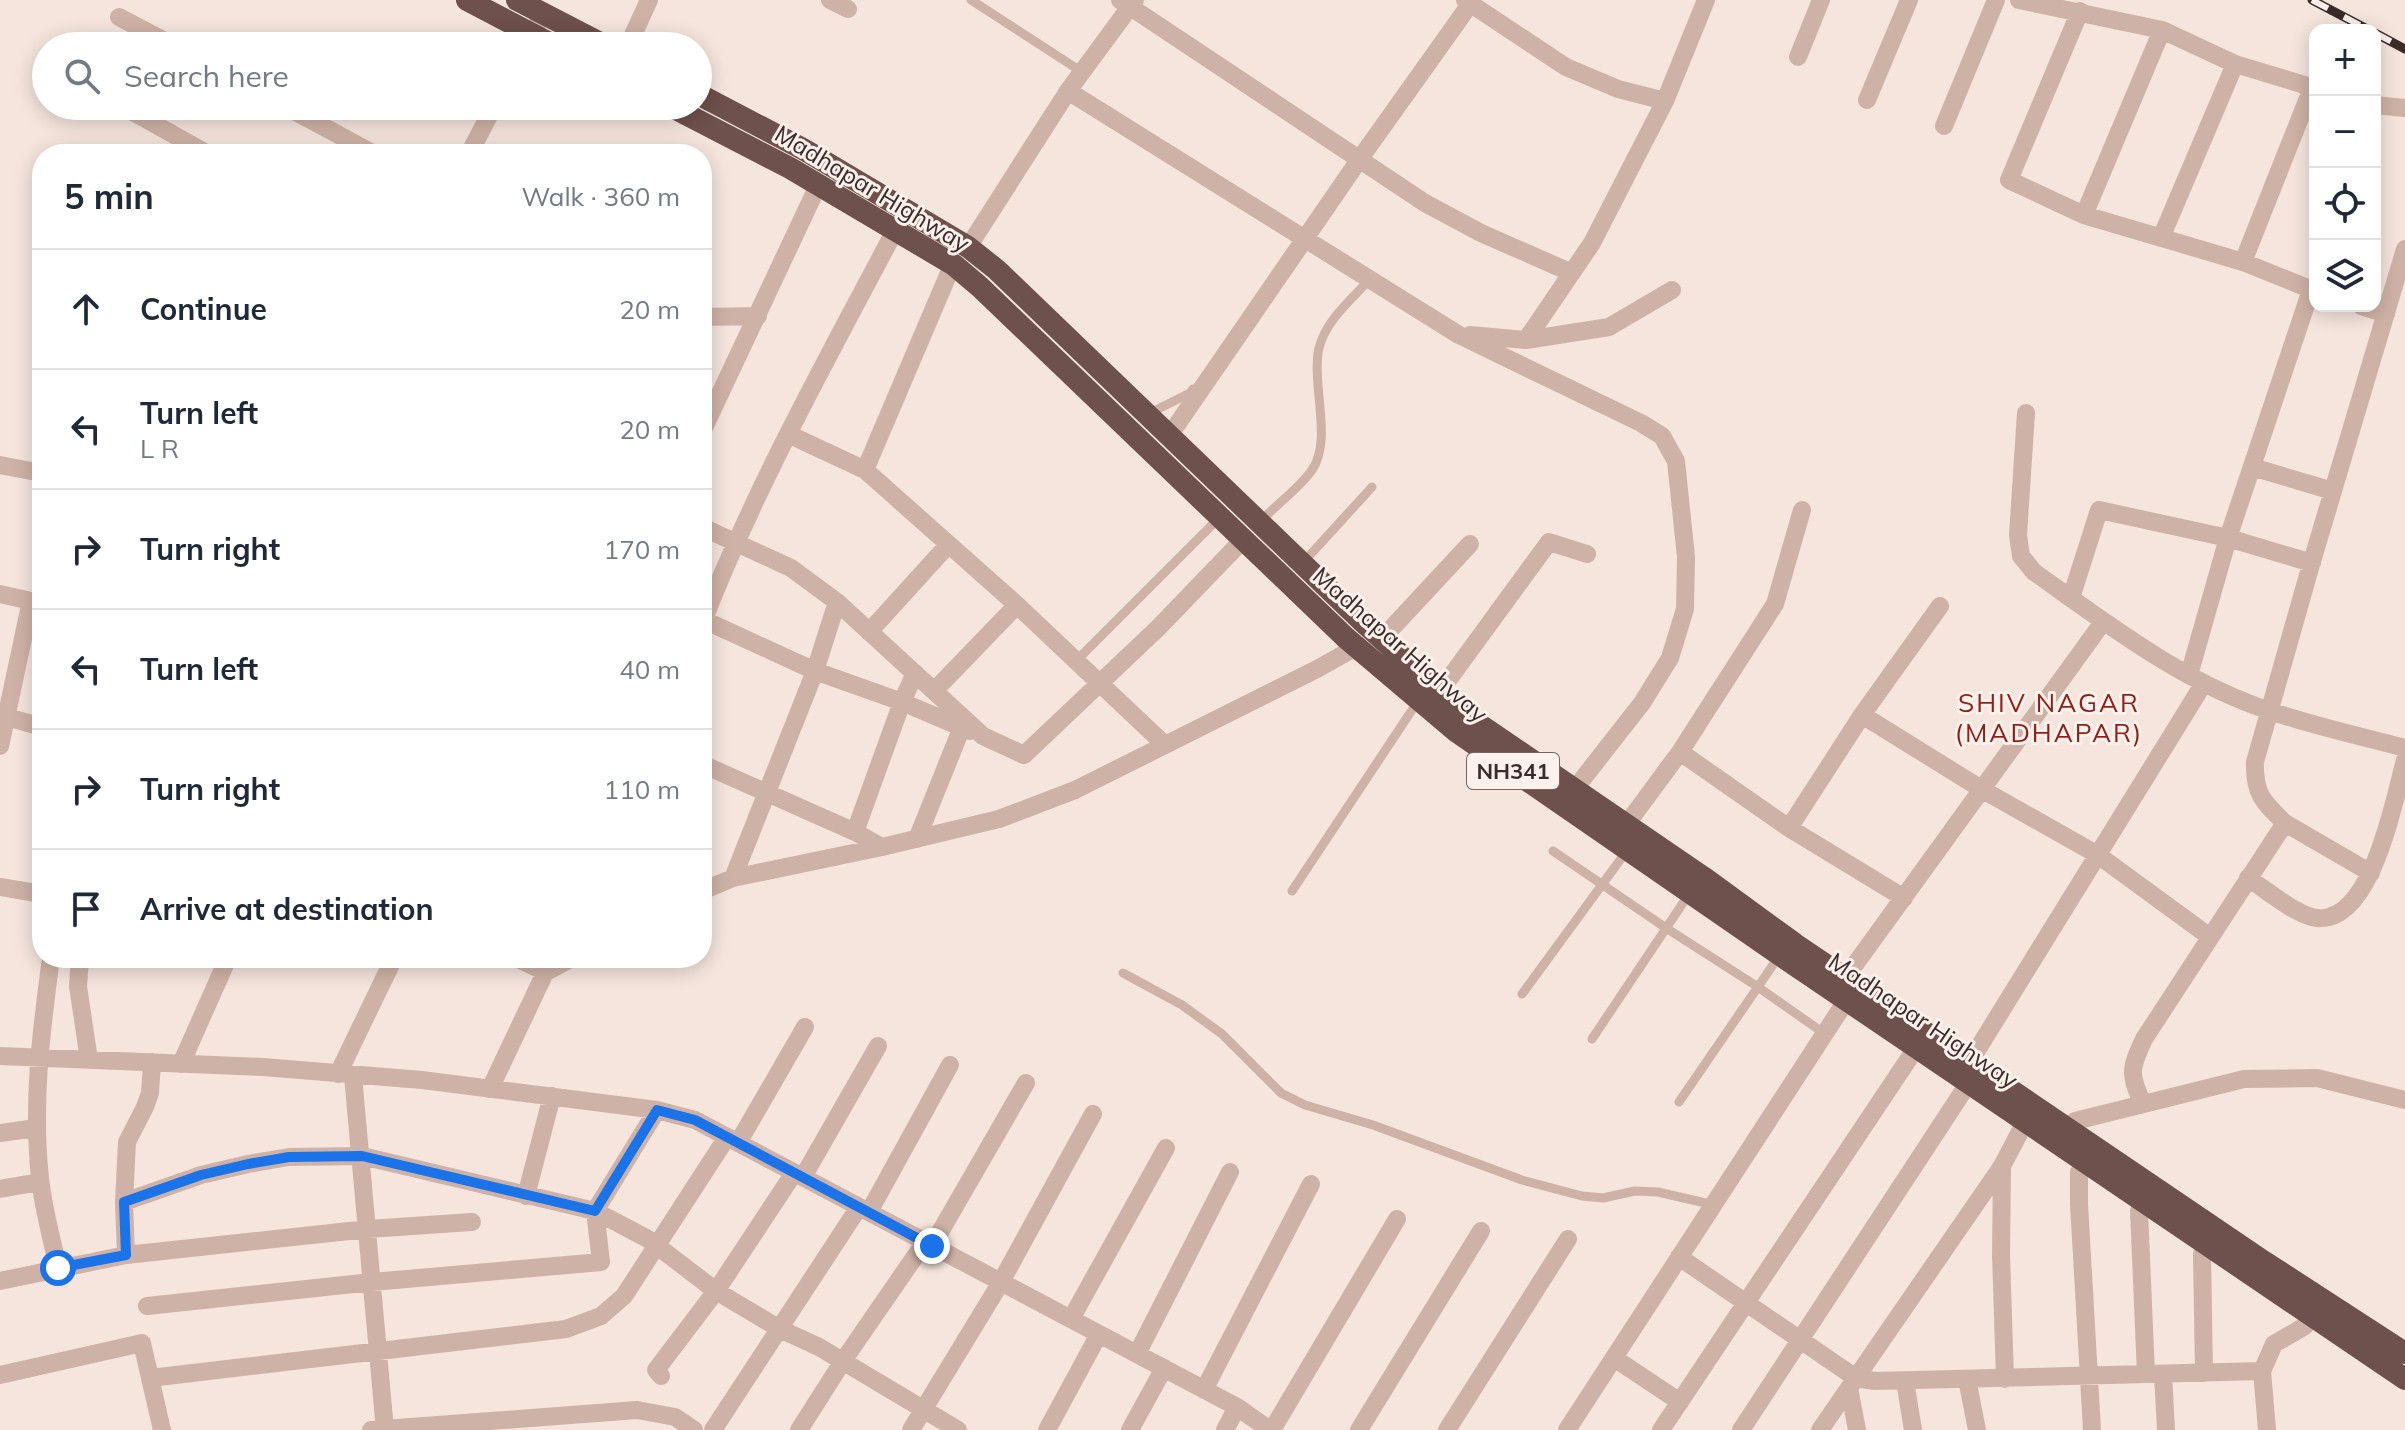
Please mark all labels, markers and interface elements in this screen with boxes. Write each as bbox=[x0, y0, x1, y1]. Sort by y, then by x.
map controls bbox=[2309, 24, 2381, 312]
button: + bbox=[2309, 24, 2381, 96]
search box bbox=[32, 32, 712, 120]
icon: search bbox=[60, 54, 104, 98]
text: Search here bbox=[124, 57, 289, 95]
button: − bbox=[2309, 96, 2381, 168]
street label: Madhapar Highway bbox=[770, 118, 976, 258]
button: locate bbox=[2309, 168, 2381, 240]
text: 5 min bbox=[64, 175, 154, 218]
text: Walk · 360 m bbox=[521, 180, 680, 213]
button: layers bbox=[2309, 240, 2381, 312]
icon: ahead bbox=[64, 287, 108, 331]
text: Continue bbox=[140, 290, 267, 328]
text: 20 m bbox=[619, 293, 680, 326]
text: Turn left bbox=[140, 394, 258, 432]
icon: left bbox=[64, 407, 108, 451]
text: 20 m bbox=[619, 413, 680, 446]
text: L R bbox=[140, 432, 179, 465]
icon: right bbox=[64, 527, 108, 571]
text: Turn right bbox=[140, 530, 280, 568]
text: 170 m bbox=[604, 533, 680, 566]
street label: Madhapar Highway bbox=[1307, 560, 1494, 728]
icon: left bbox=[64, 647, 108, 691]
text: Turn left bbox=[140, 650, 258, 688]
text: 40 m bbox=[619, 653, 680, 686]
district label: SHIV NAGAR (MADHAPAR) bbox=[1955, 686, 2143, 749]
road number: NH341 bbox=[1467, 753, 1559, 789]
icon: right bbox=[64, 767, 108, 811]
text: Turn right bbox=[140, 770, 280, 808]
text: 110 m bbox=[604, 773, 680, 806]
icon: arrive bbox=[64, 887, 108, 931]
text: Arrive at destination bbox=[140, 890, 434, 928]
street label: Madhapar Highway bbox=[1823, 946, 2024, 1095]
route end bbox=[914, 1228, 950, 1264]
route start bbox=[40, 1250, 76, 1286]

